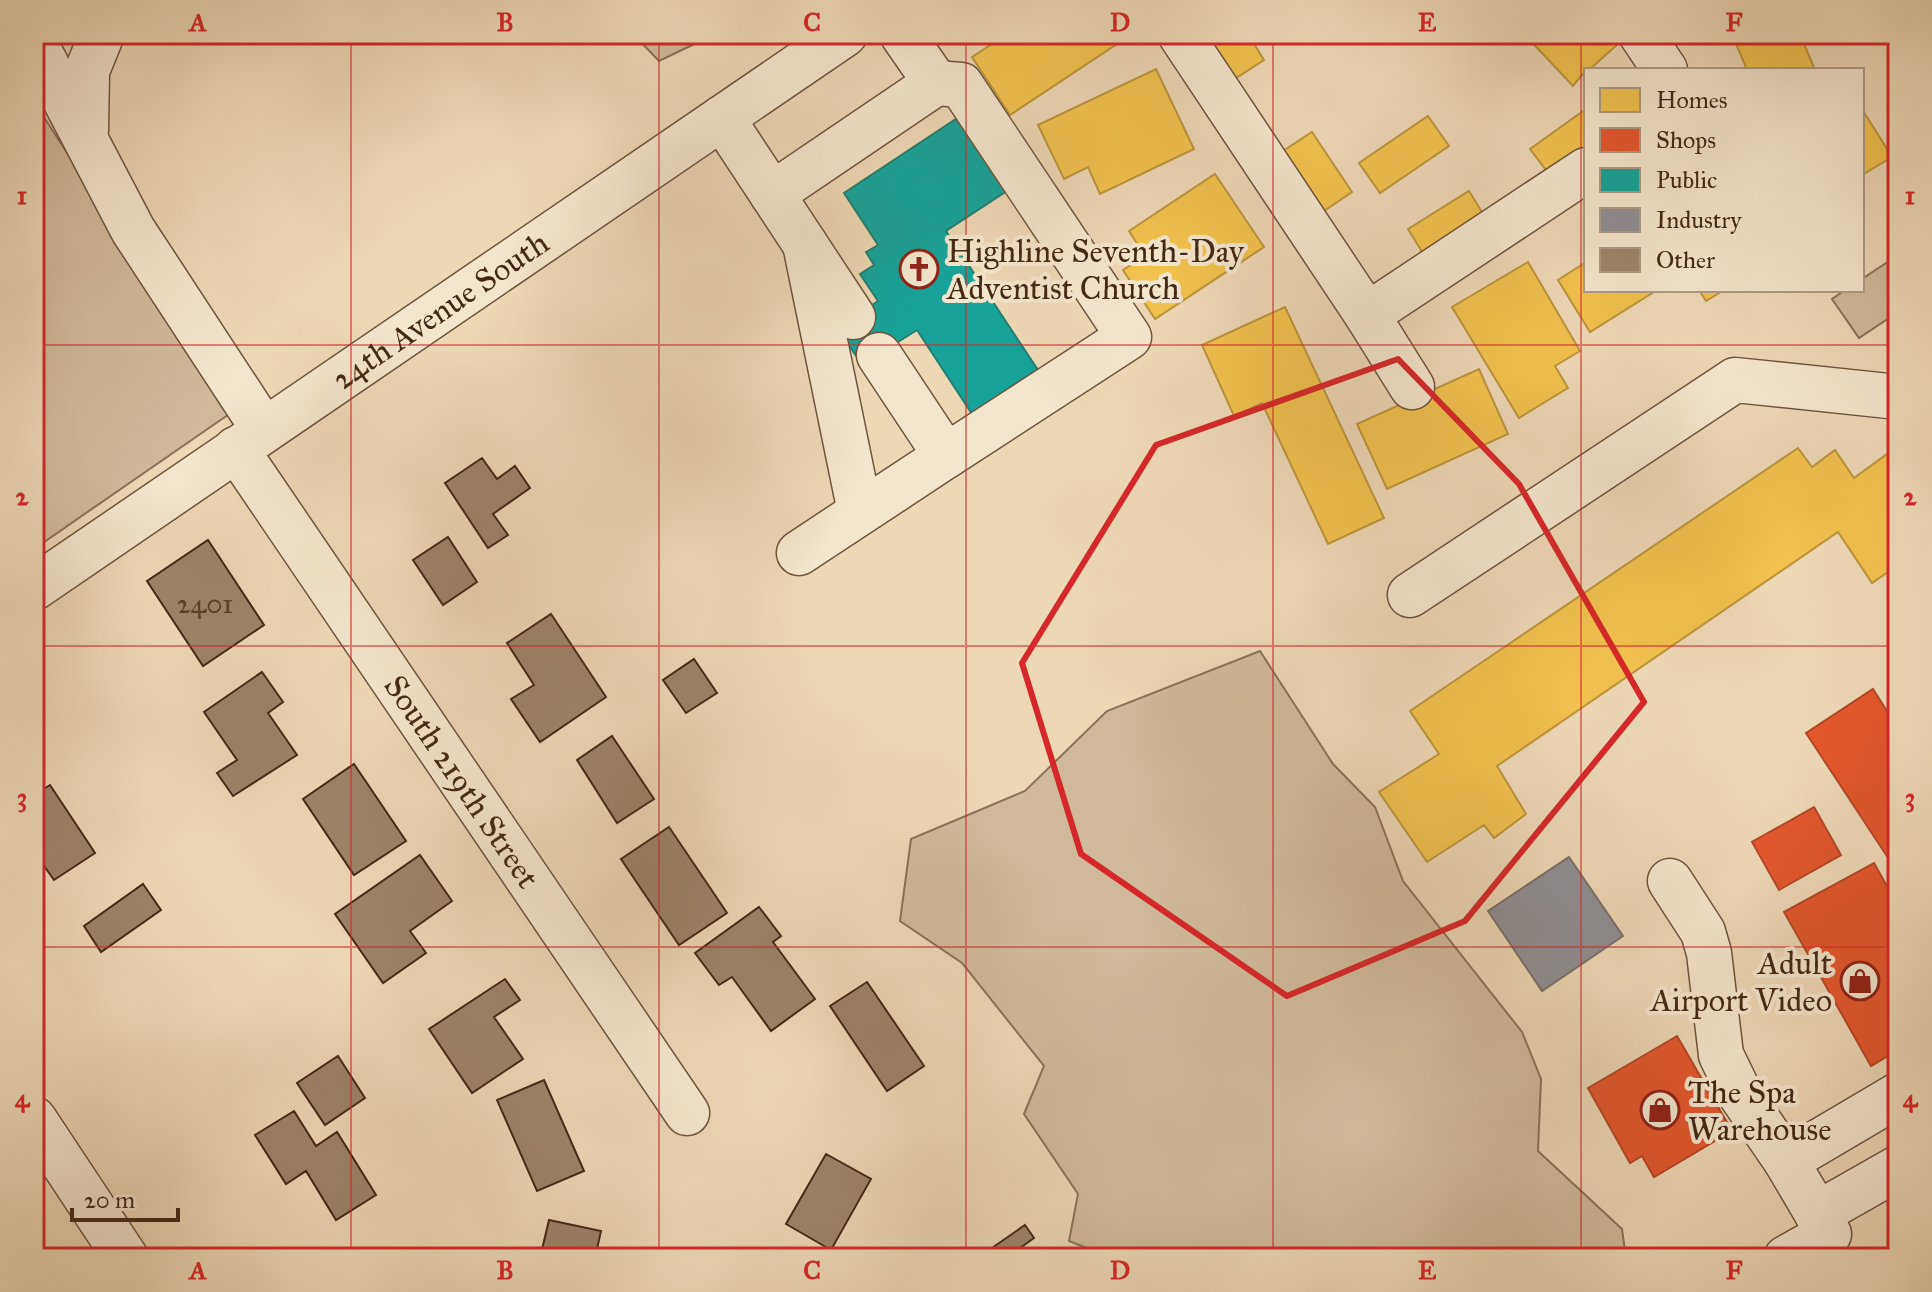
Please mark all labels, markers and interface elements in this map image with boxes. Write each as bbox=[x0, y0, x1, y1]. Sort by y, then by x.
text: A bbox=[187, 6, 207, 38]
text: B bbox=[496, 6, 514, 38]
text: C bbox=[803, 6, 821, 38]
text: D bbox=[1110, 6, 1130, 38]
text: E bbox=[1418, 6, 1437, 38]
text: F bbox=[1726, 6, 1743, 38]
legend bbox=[1584, 68, 1864, 292]
text: Homes bbox=[1656, 85, 1728, 115]
text: Shops bbox=[1656, 125, 1716, 155]
text: Public bbox=[1656, 165, 1717, 195]
text: 1 bbox=[17, 179, 27, 211]
text: 1 bbox=[1905, 179, 1915, 211]
text: Industry bbox=[1656, 205, 1742, 235]
street label: 24th Avenue South bbox=[325, 223, 556, 399]
place label: Highline Seventh-Day Adventist Church bbox=[945, 232, 1245, 308]
text: Other bbox=[1656, 245, 1715, 275]
church icon: Highline Seventh-Day Adventist Church bbox=[898, 248, 940, 290]
text: 2 bbox=[16, 480, 30, 512]
text: 2 bbox=[1904, 480, 1918, 512]
house number: 2401 bbox=[177, 586, 233, 621]
street label: South 219th Street bbox=[375, 668, 547, 896]
text: 3 bbox=[17, 781, 27, 813]
text: 3 bbox=[1905, 781, 1915, 813]
place label: Adult Airport Video bbox=[1648, 944, 1832, 1020]
shop icon: Adult Airport Video bbox=[1839, 960, 1881, 1002]
place label: The Spa Warehouse bbox=[1688, 1073, 1831, 1149]
text: 4 bbox=[15, 1082, 31, 1114]
text: 4 bbox=[1903, 1082, 1919, 1114]
shop icon: The Spa Warehouse bbox=[1639, 1089, 1681, 1131]
scale bar bbox=[72, 1172, 178, 1222]
text: 20 m bbox=[84, 1185, 135, 1215]
text: A bbox=[187, 1254, 207, 1286]
text: B bbox=[496, 1254, 514, 1286]
text: C bbox=[803, 1254, 821, 1286]
text: D bbox=[1110, 1254, 1130, 1286]
text: E bbox=[1418, 1254, 1437, 1286]
text: F bbox=[1726, 1254, 1743, 1286]

